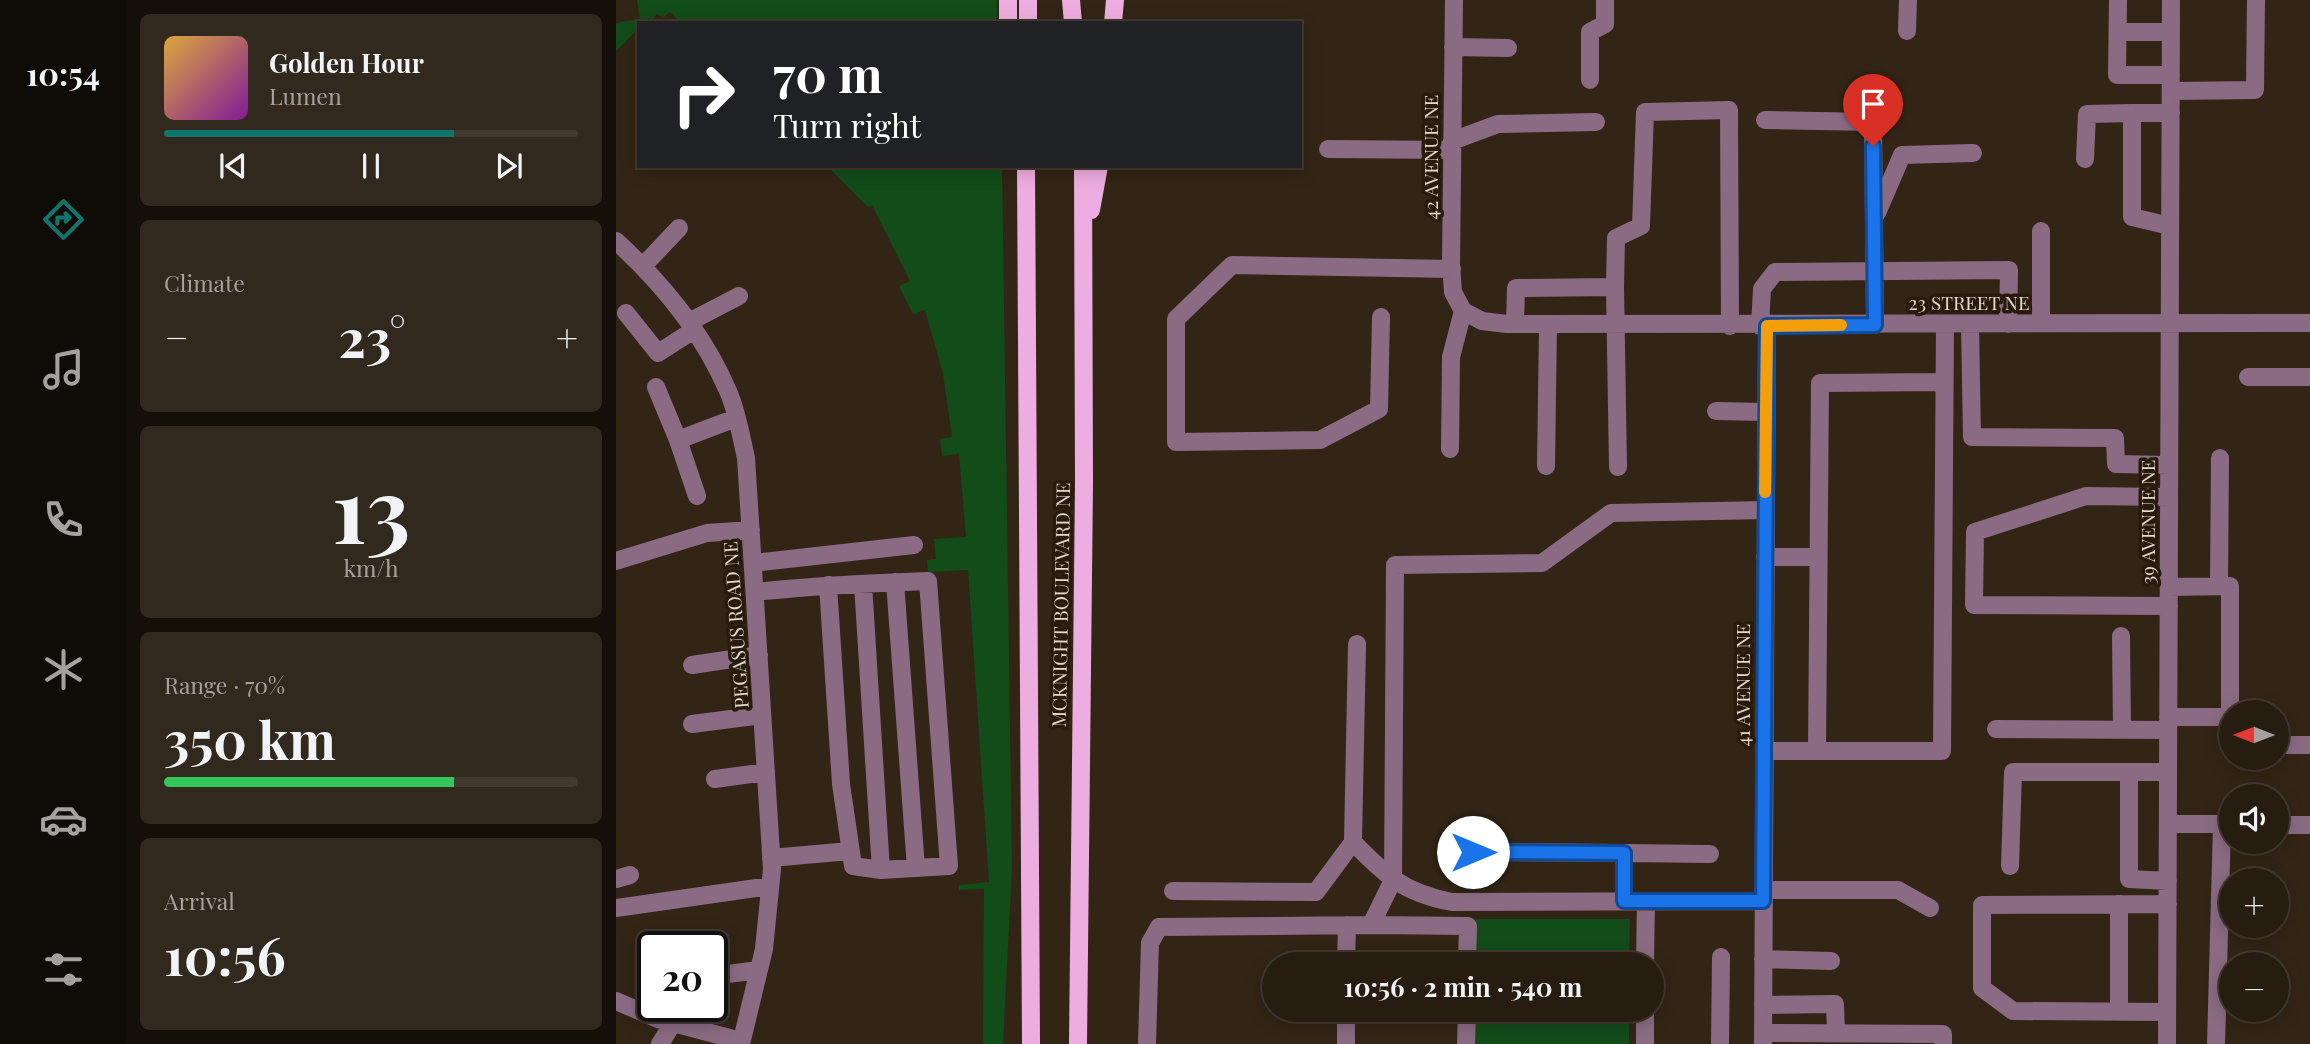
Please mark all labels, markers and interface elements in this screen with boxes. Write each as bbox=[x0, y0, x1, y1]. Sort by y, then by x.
text: 70 m bbox=[773, 40, 883, 105]
text: Golden Hour bbox=[269, 45, 424, 80]
icon: right bbox=[658, 49, 749, 140]
text: 10:54 bbox=[26, 51, 100, 94]
pin bbox=[1843, 74, 1903, 146]
text: Lumen bbox=[269, 80, 342, 111]
icon: arrive bbox=[1854, 85, 1892, 123]
street label: 42 AVENUE NE bbox=[1417, 95, 1443, 219]
text: Turn right bbox=[773, 103, 921, 146]
icon: previous bbox=[214, 147, 252, 185]
icon: pause bbox=[352, 147, 390, 185]
icon: next bbox=[490, 147, 528, 185]
icon: directions bbox=[39, 195, 88, 244]
text: Climate bbox=[164, 267, 245, 298]
street label: 23 STREET NE bbox=[1909, 289, 2029, 315]
text: 23° bbox=[339, 302, 406, 371]
text: − bbox=[164, 311, 189, 362]
text: + bbox=[556, 311, 578, 362]
icon: music bbox=[39, 345, 88, 394]
text: 13 bbox=[332, 446, 410, 567]
street label: 39 AVENUE NE bbox=[2134, 460, 2160, 584]
street label: MCKNIGHT BOULEVARD NE bbox=[1045, 482, 1075, 728]
icon: phone bbox=[39, 495, 88, 544]
street label: PEGASUS ROAD NE bbox=[716, 541, 754, 709]
text: km/h bbox=[343, 552, 399, 583]
street label: 41 AVENUE NE bbox=[1729, 624, 1755, 746]
icon: climate bbox=[39, 645, 88, 694]
text: Range · 70% bbox=[164, 669, 285, 700]
north arrow bbox=[2219, 700, 2289, 770]
map controls bbox=[2219, 700, 2289, 1022]
text: 350 km bbox=[164, 704, 336, 773]
button: sound bbox=[2219, 784, 2289, 854]
icon: car bbox=[39, 795, 88, 844]
position arrow bbox=[1436, 815, 1510, 889]
button: + bbox=[2219, 868, 2289, 938]
text: Arrival bbox=[164, 885, 235, 916]
text: 10:56 bbox=[164, 920, 286, 989]
speed limit sign: 20 bbox=[637, 931, 728, 1022]
icon: filters bbox=[39, 945, 88, 994]
button: − bbox=[2219, 952, 2289, 1022]
text: 10:56 · 2 min · 540 m bbox=[1344, 969, 1582, 1004]

